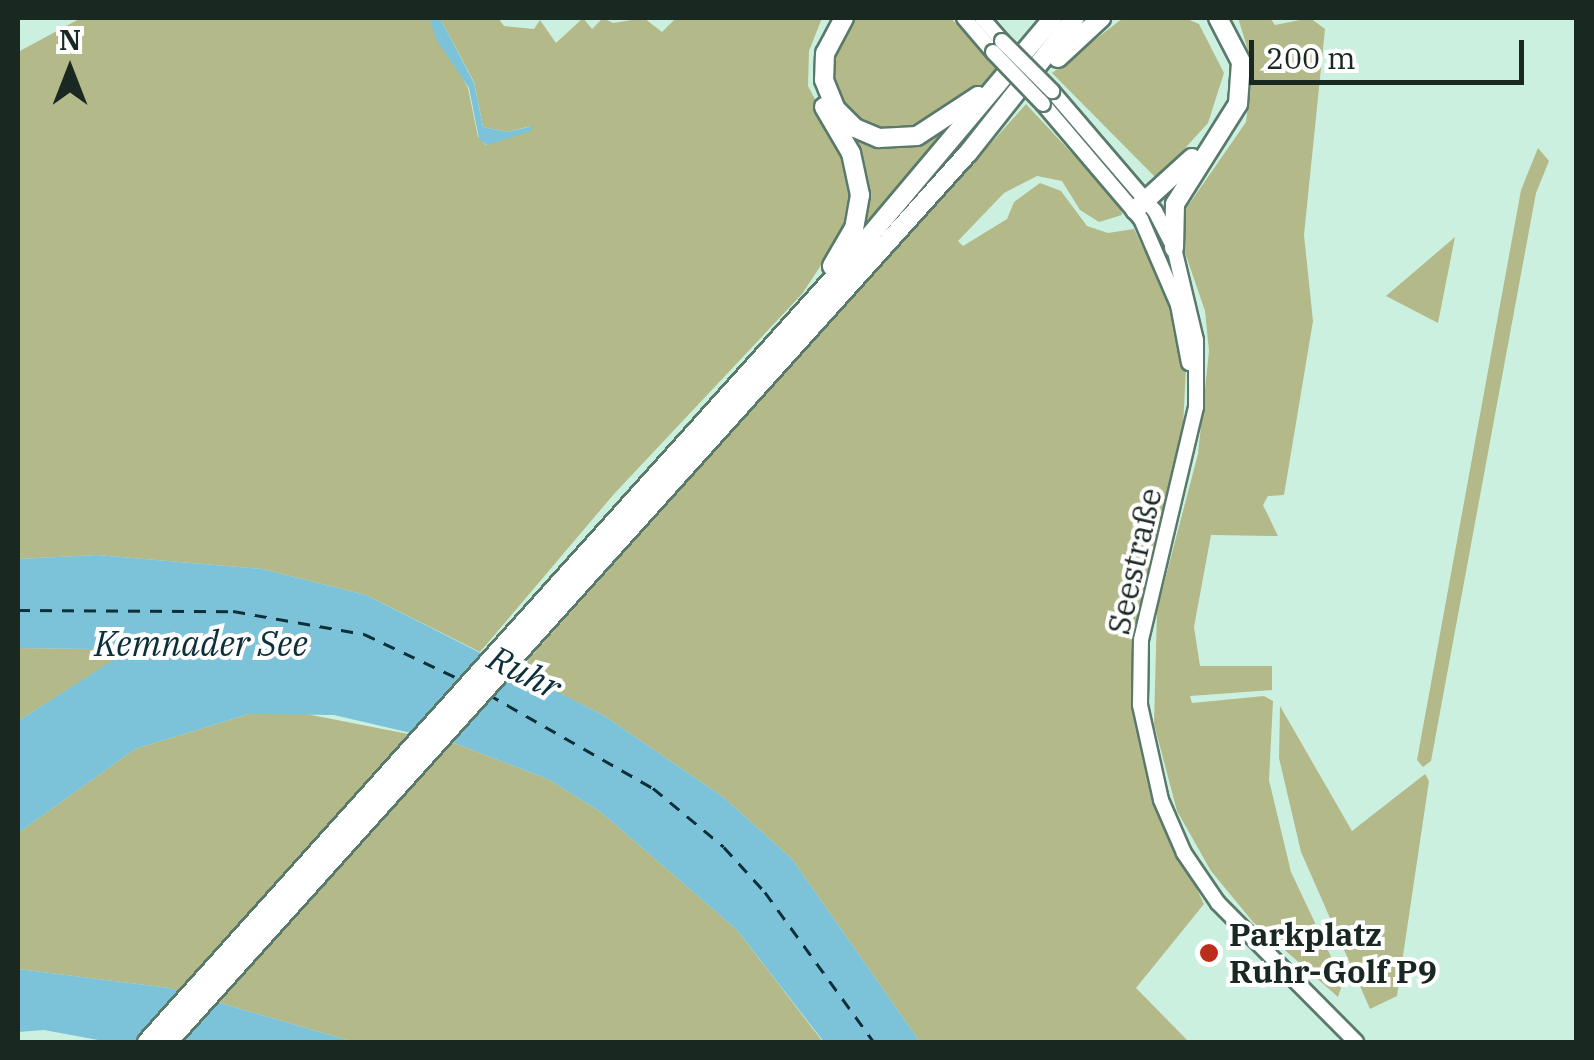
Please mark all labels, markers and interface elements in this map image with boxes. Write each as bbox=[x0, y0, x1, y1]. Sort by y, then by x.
north arrow bbox=[20, 20, 120, 120]
scale bar bbox=[1254, 20, 1529, 82]
text: N bbox=[59, 21, 81, 58]
text: 200 m bbox=[1266, 38, 1356, 77]
street label: Seestraße bbox=[1099, 484, 1169, 638]
water label: Kemnader See bbox=[94, 622, 308, 664]
water label: Ruhr bbox=[482, 636, 568, 708]
place label: Parkplatz Ruhr-Golf P9 bbox=[1229, 916, 1437, 991]
marker: Parkplatz Ruhr-Golf P9 bbox=[1198, 942, 1220, 964]

